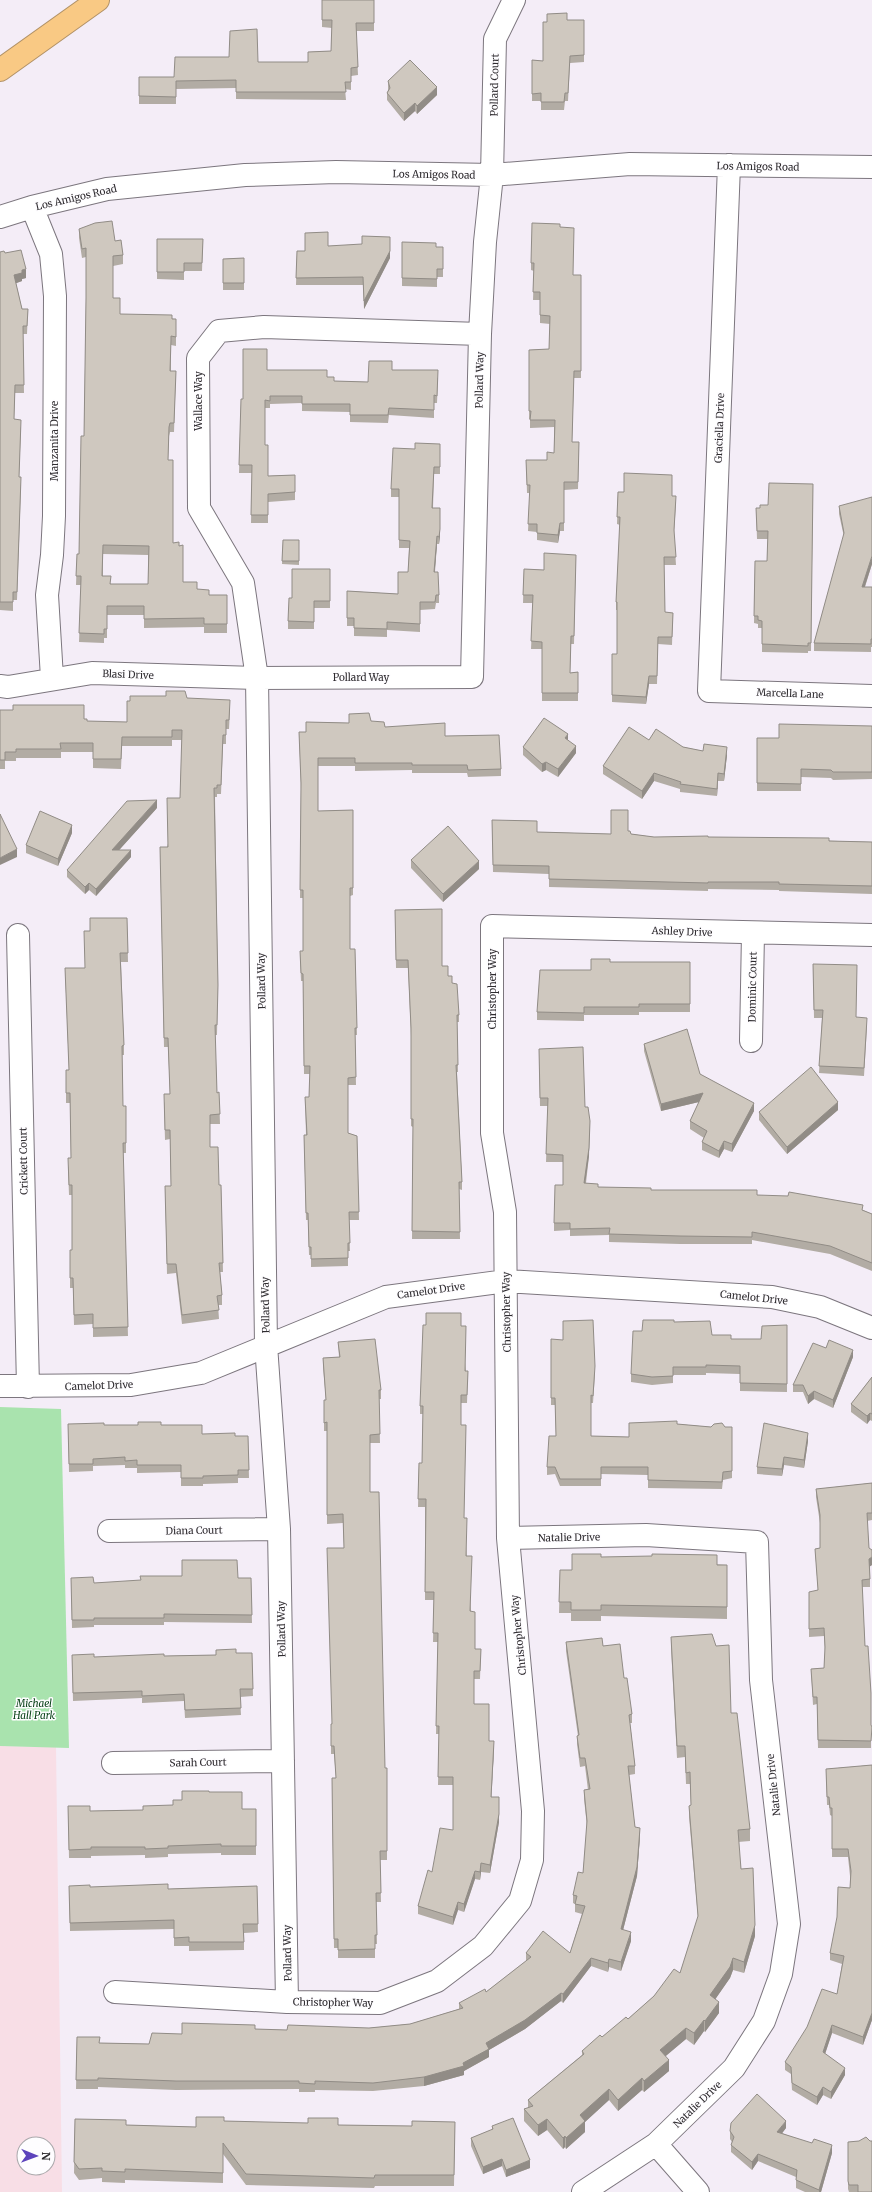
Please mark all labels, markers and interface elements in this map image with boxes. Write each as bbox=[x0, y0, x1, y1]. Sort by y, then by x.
street label: Pollard Court bbox=[487, 53, 502, 117]
street label: Los Amigos Road bbox=[716, 159, 800, 174]
street label: Los Amigos Road bbox=[392, 167, 476, 182]
street label: Los Amigos Road bbox=[34, 182, 118, 213]
street label: Pollard Way bbox=[473, 351, 486, 408]
street label: Wallace Way bbox=[192, 371, 205, 432]
street label: Graciella Drive bbox=[712, 393, 727, 463]
street label: Manzanita Drive bbox=[48, 401, 61, 481]
street label: Blasi Drive bbox=[102, 667, 154, 682]
street label: Pollard Way bbox=[333, 671, 390, 684]
street label: Marcella Lane bbox=[756, 686, 824, 701]
street label: Ashley Drive bbox=[650, 924, 713, 939]
street label: Christopher Way bbox=[486, 949, 499, 1029]
street label: Dominic Court bbox=[745, 951, 760, 1023]
street label: Pollard Way bbox=[255, 952, 268, 1009]
street label: Crickett Court bbox=[16, 1127, 31, 1195]
street label: Christopher Way bbox=[499, 1271, 514, 1352]
street label: Pollard Way bbox=[259, 1276, 272, 1333]
street label: Camelot Drive bbox=[396, 1279, 466, 1302]
street label: Camelot Drive bbox=[719, 1287, 789, 1308]
street label: Camelot Drive bbox=[65, 1378, 133, 1393]
street label: Diana Court bbox=[165, 1523, 223, 1537]
street label: Natalie Drive bbox=[538, 1530, 600, 1545]
street label: Christopher Way bbox=[508, 1594, 529, 1676]
street label: Pollard Way bbox=[275, 1600, 288, 1657]
park label: Michael Hall Park bbox=[12, 1697, 56, 1722]
street label: Natalie Drive bbox=[764, 1753, 783, 1817]
street label: Sarah Court bbox=[169, 1756, 227, 1769]
street label: Pollard Way bbox=[281, 1924, 294, 1981]
street label: Christopher Way bbox=[293, 1995, 374, 2010]
street label: Natalie Drive bbox=[670, 2078, 724, 2131]
north arrow bbox=[16, 2136, 56, 2176]
text: N bbox=[39, 2152, 53, 2161]

